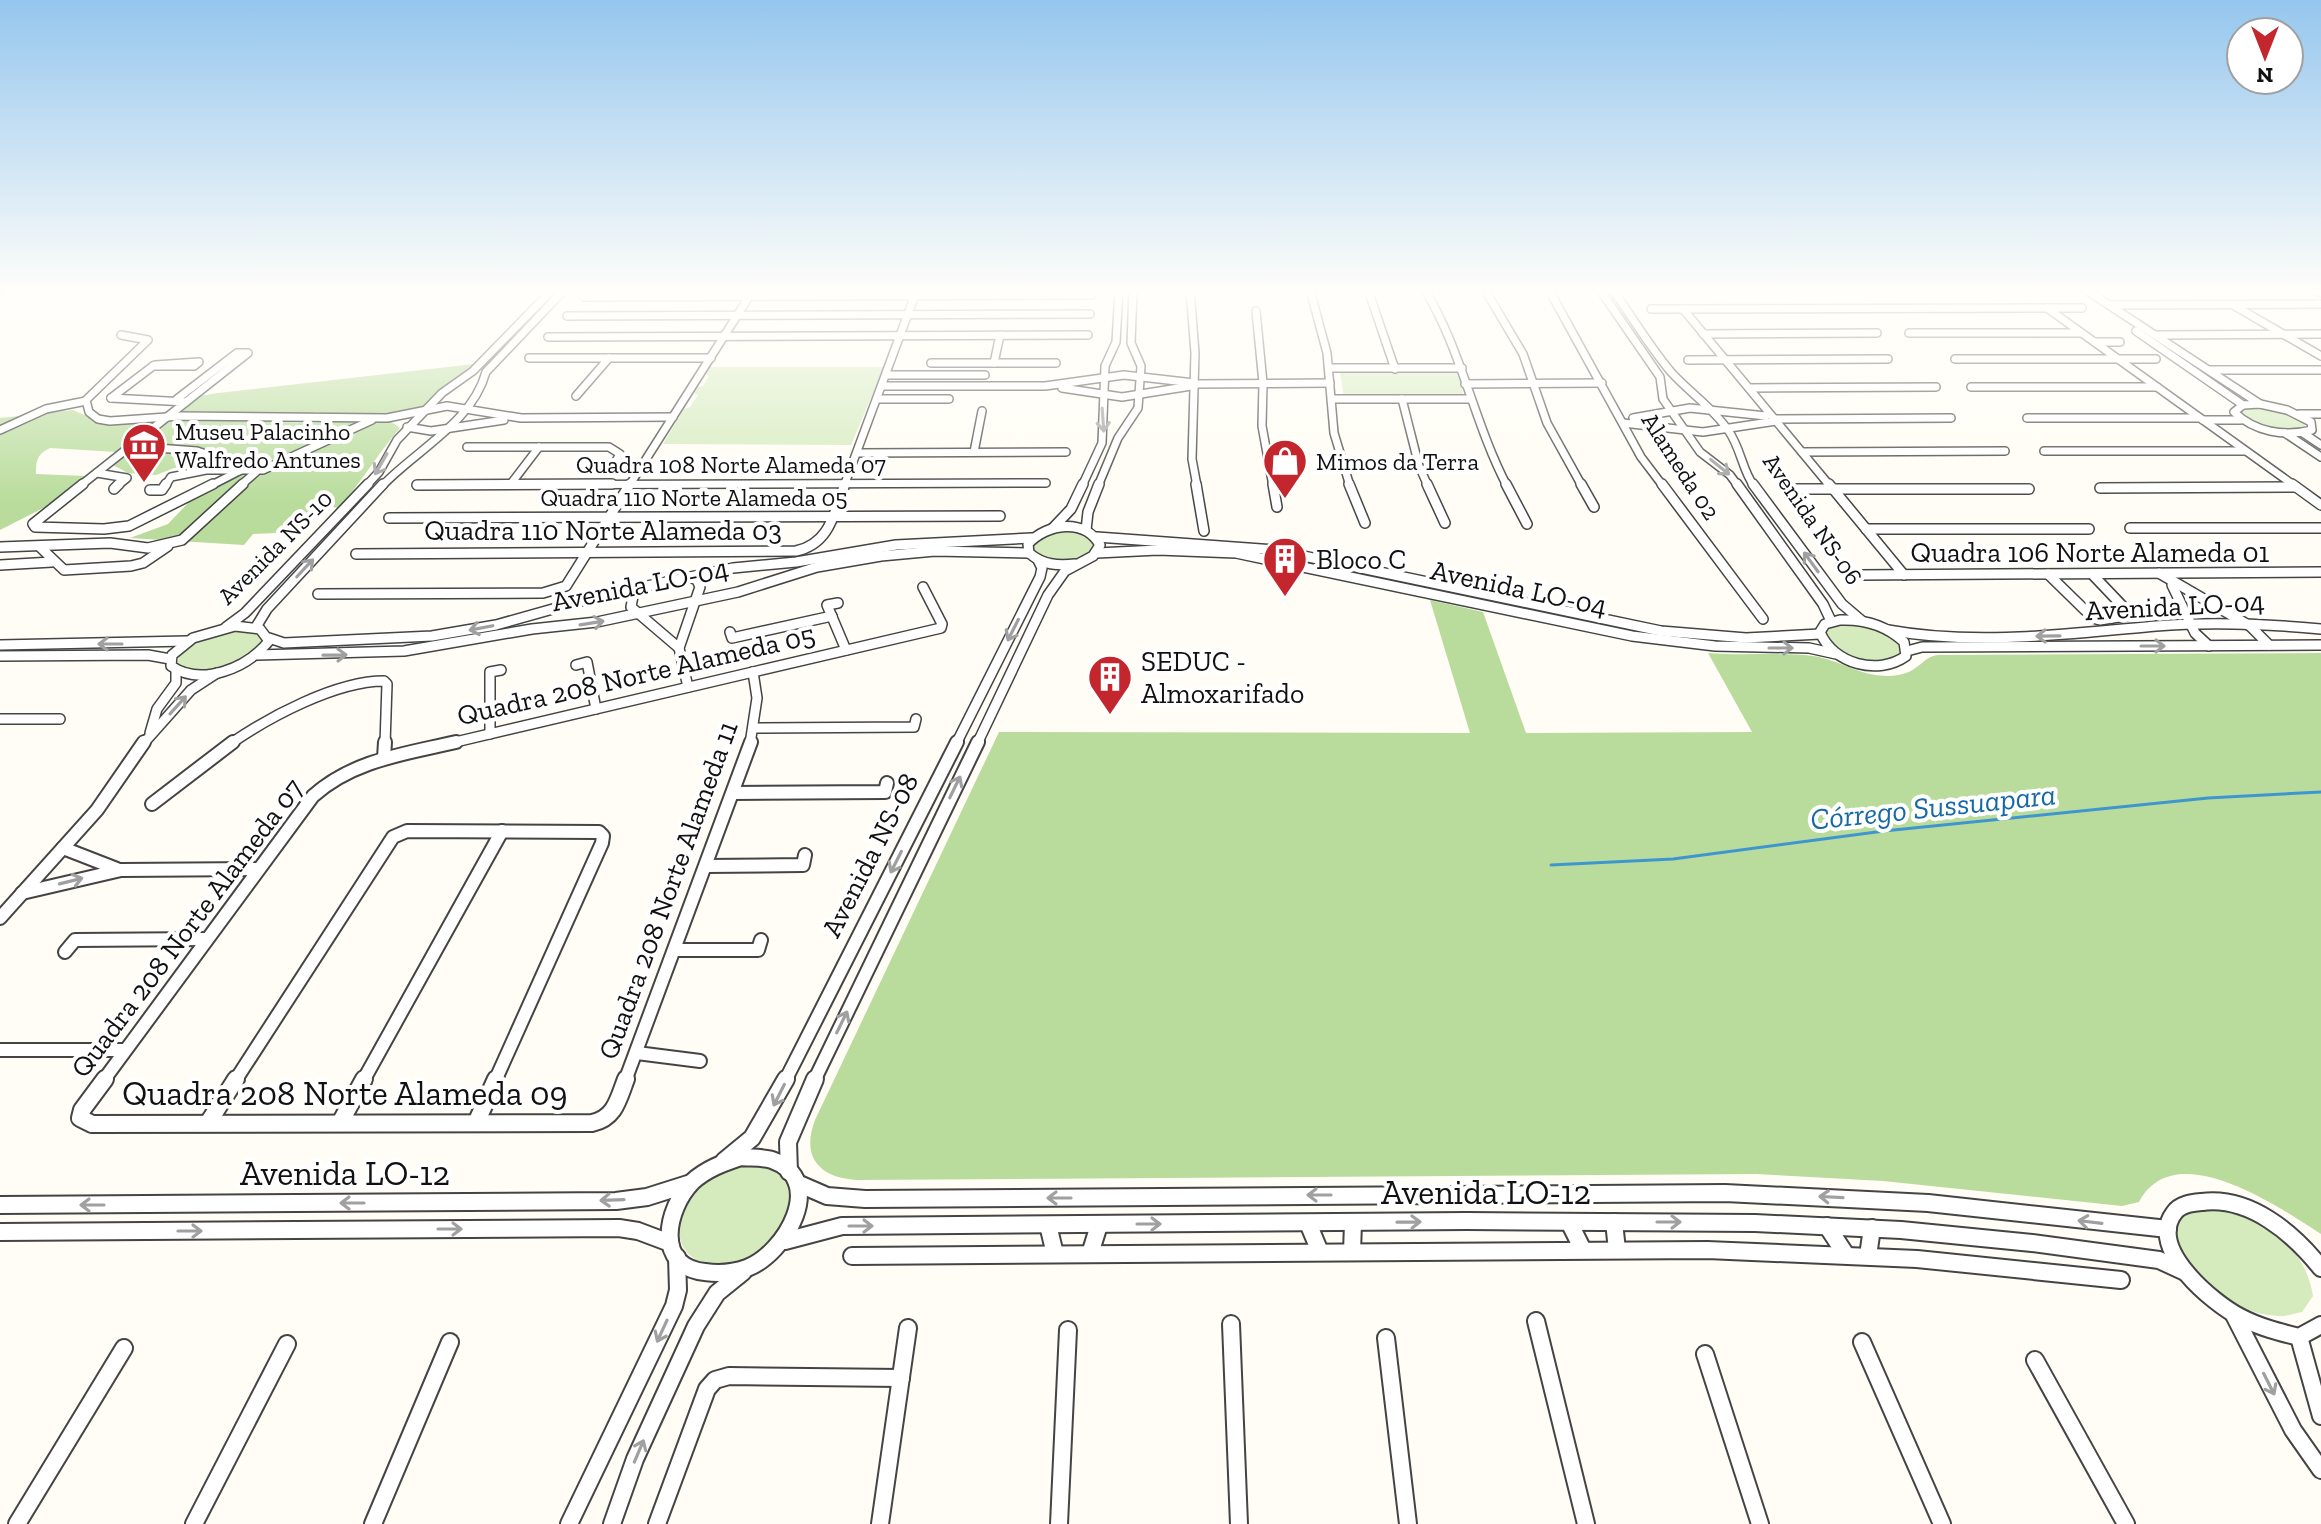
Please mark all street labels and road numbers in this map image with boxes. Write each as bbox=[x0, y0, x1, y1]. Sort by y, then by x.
street label: Alameda 02 bbox=[1636, 407, 1726, 525]
street label: Avenida NS-06 bbox=[1757, 448, 1869, 590]
street label: Quadra 108 Norte Alameda 07 bbox=[576, 450, 886, 479]
street label: Quadra 110 Norte Alameda 05 bbox=[540, 483, 848, 512]
street label: Avenida NS-10 bbox=[212, 484, 338, 610]
street label: Quadra 110 Norte Alameda 03 bbox=[424, 514, 782, 547]
street label: Quadra 106 Norte Alameda 01 bbox=[1911, 536, 2270, 569]
street label: Avenida LO-04 bbox=[549, 552, 731, 618]
street label: Avenida LO-04 bbox=[1428, 553, 1610, 623]
street label: Avenida LO-04 bbox=[2084, 585, 2266, 627]
street label: Quadra 208 Norte Alameda 05 bbox=[454, 618, 818, 732]
street label: Quadra 208 Norte Alameda 11 bbox=[591, 716, 745, 1064]
street label: Avenida NS-08 bbox=[815, 768, 925, 942]
street label: Quadra 208 Norte Alameda 07 bbox=[64, 772, 310, 1084]
street label: Quadra 208 Norte Alameda 09 bbox=[122, 1073, 568, 1114]
street label: Avenida LO-12 bbox=[240, 1153, 450, 1194]
street label: Avenida LO-12 bbox=[1381, 1172, 1591, 1213]

